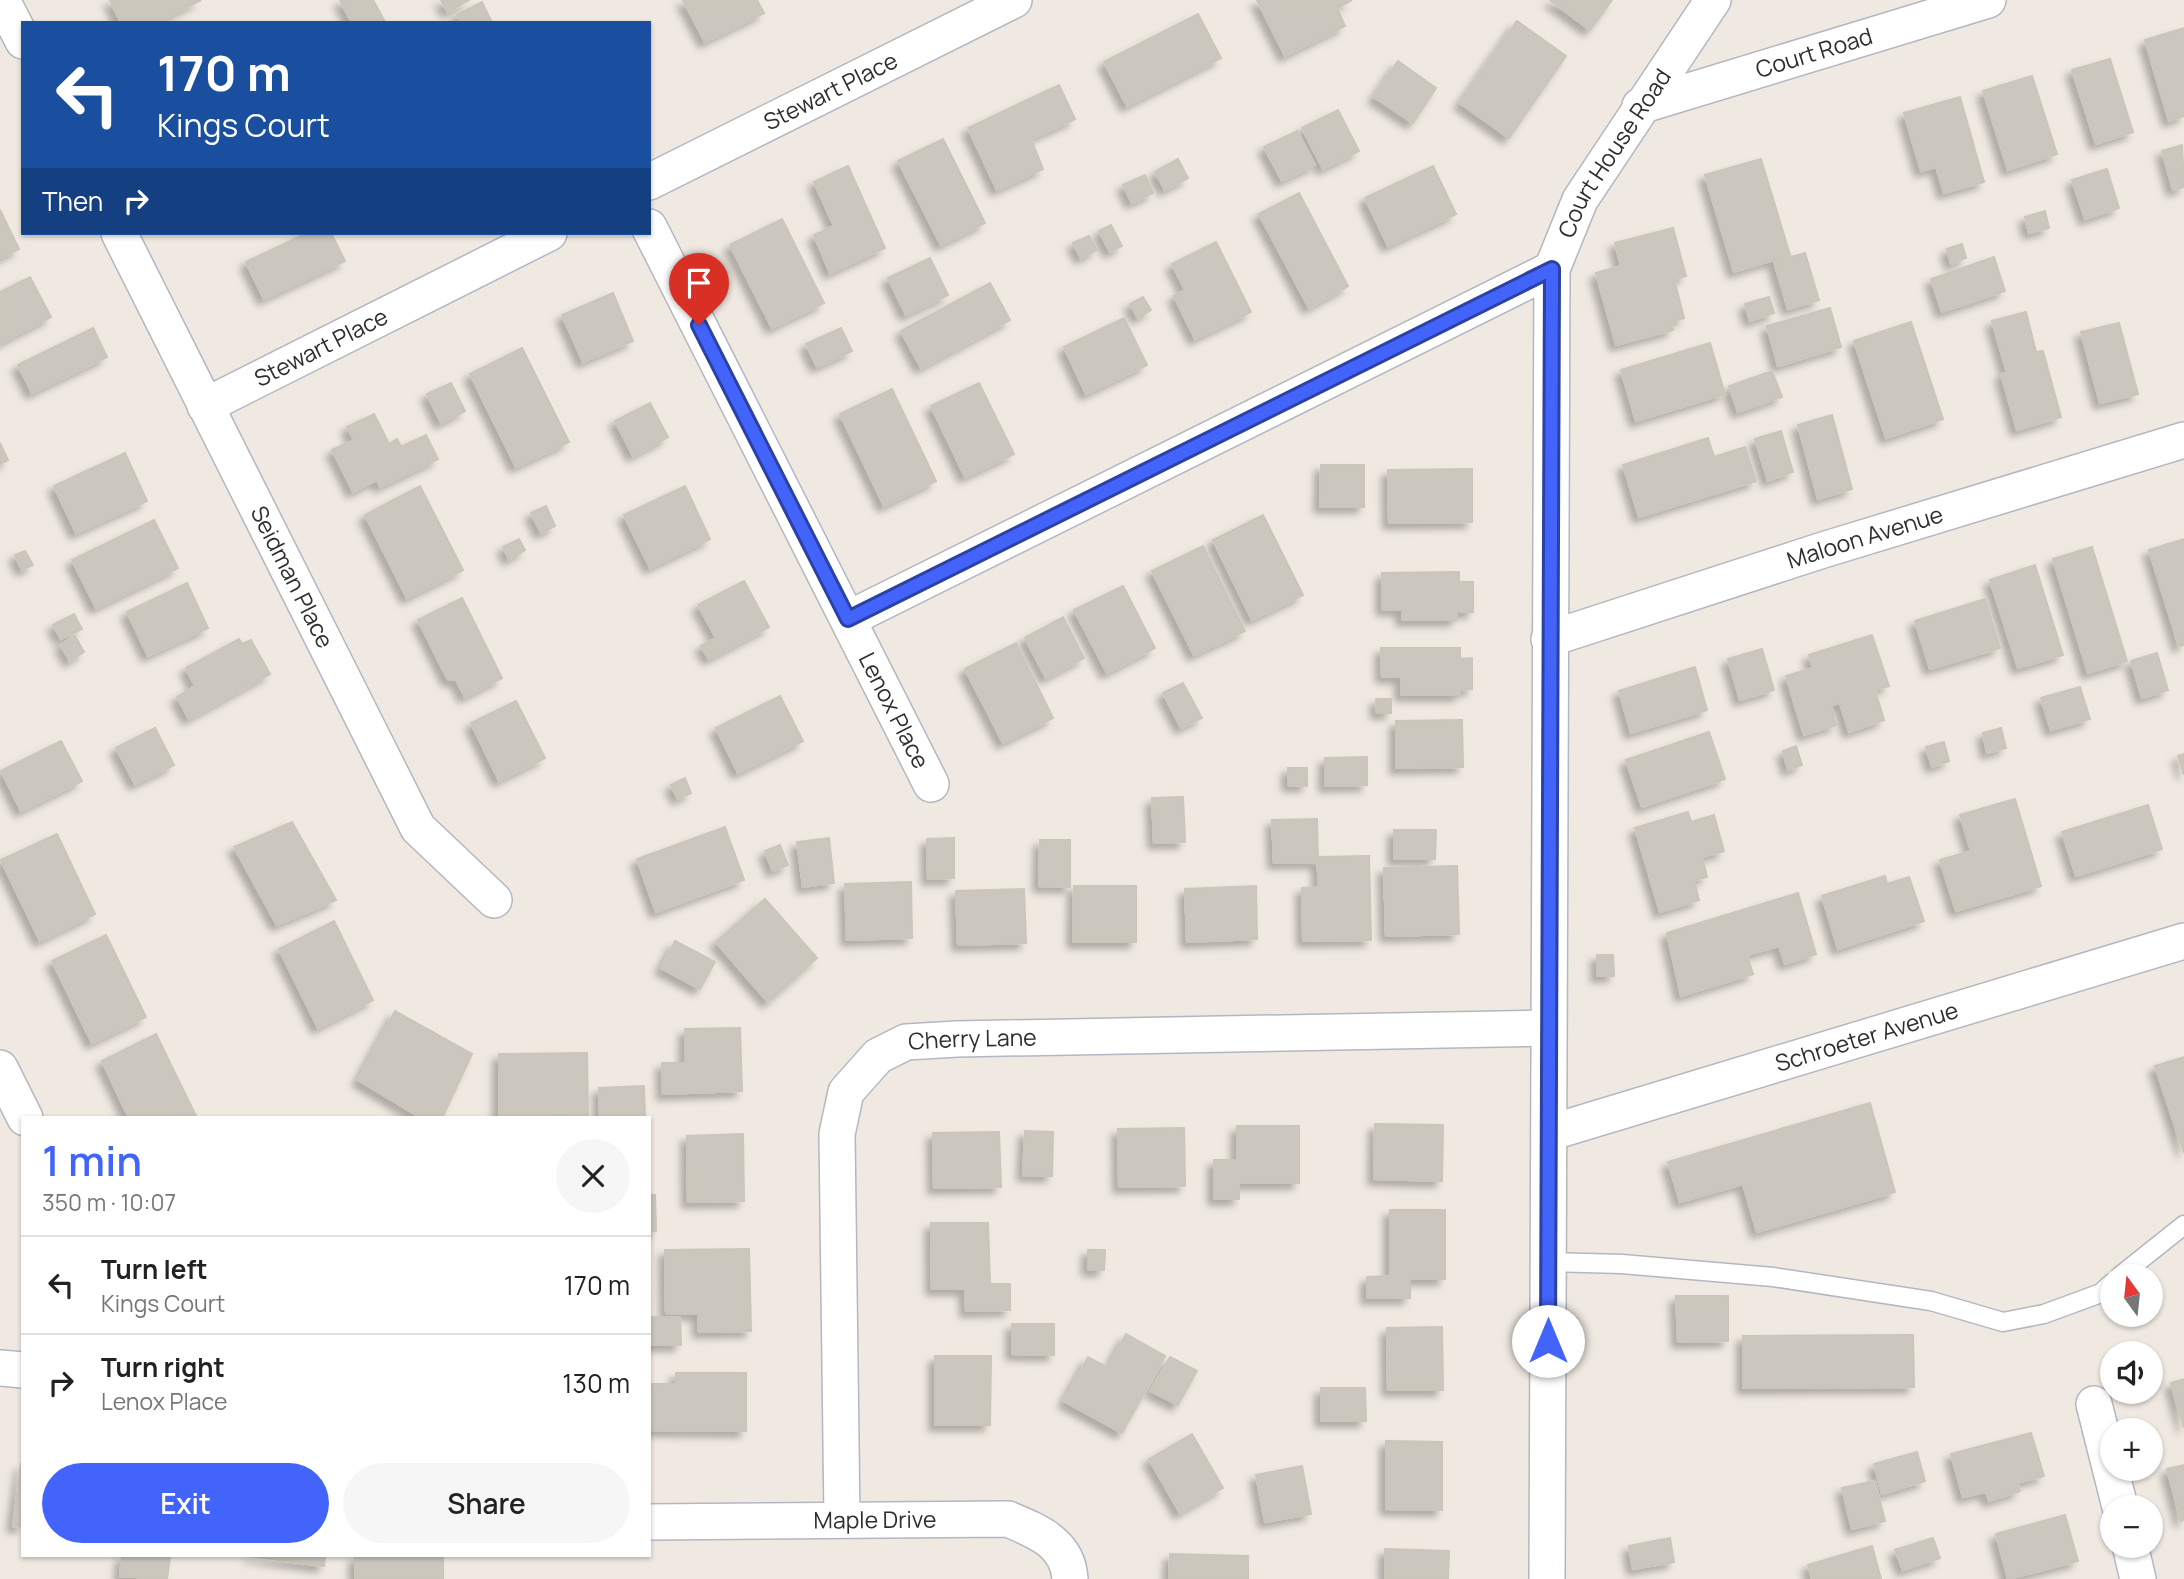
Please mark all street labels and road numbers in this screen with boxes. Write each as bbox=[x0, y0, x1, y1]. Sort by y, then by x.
street label: Court Road bbox=[1752, 19, 1876, 85]
street label: Stewart Place bbox=[758, 44, 903, 137]
street label: Court House Road bbox=[1549, 62, 1678, 242]
street label: Stewart Place bbox=[248, 300, 393, 394]
street label: Maloon Avenue bbox=[1783, 497, 1947, 576]
street label: Seidman Place bbox=[244, 500, 342, 653]
street label: Lenox Place bbox=[852, 646, 938, 774]
street label: Schroeter Avenue bbox=[1771, 993, 1962, 1079]
street label: Cherry Lane bbox=[907, 1021, 1037, 1057]
street label: Maple Drive bbox=[813, 1503, 937, 1536]

